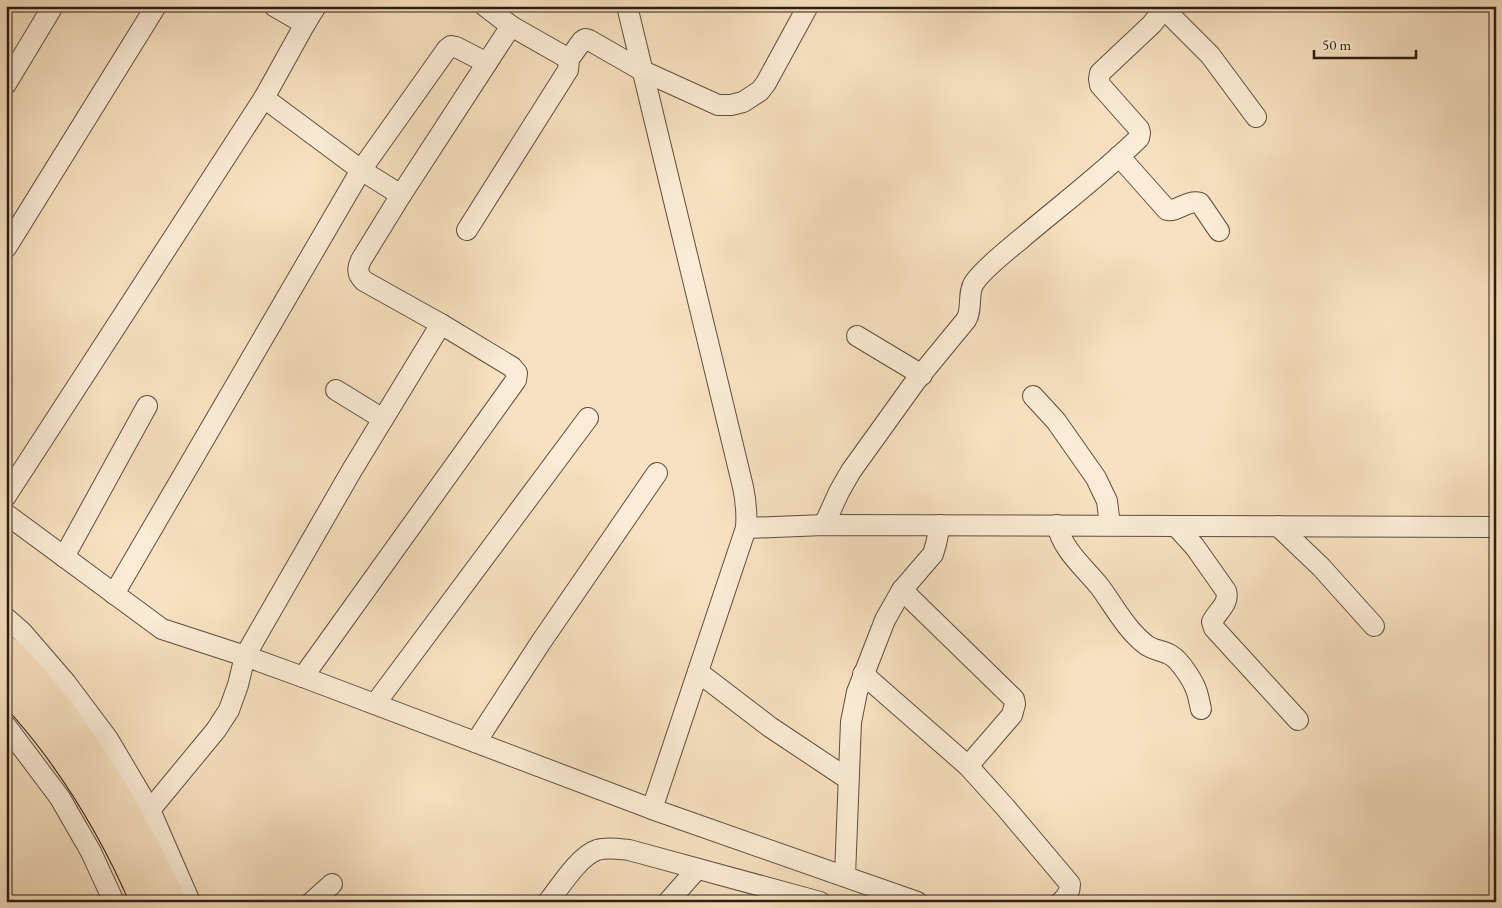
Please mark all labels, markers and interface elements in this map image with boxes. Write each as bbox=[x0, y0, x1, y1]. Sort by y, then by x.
scale bar bbox=[1314, 28, 1417, 60]
text: 50 m bbox=[1322, 35, 1351, 54]

